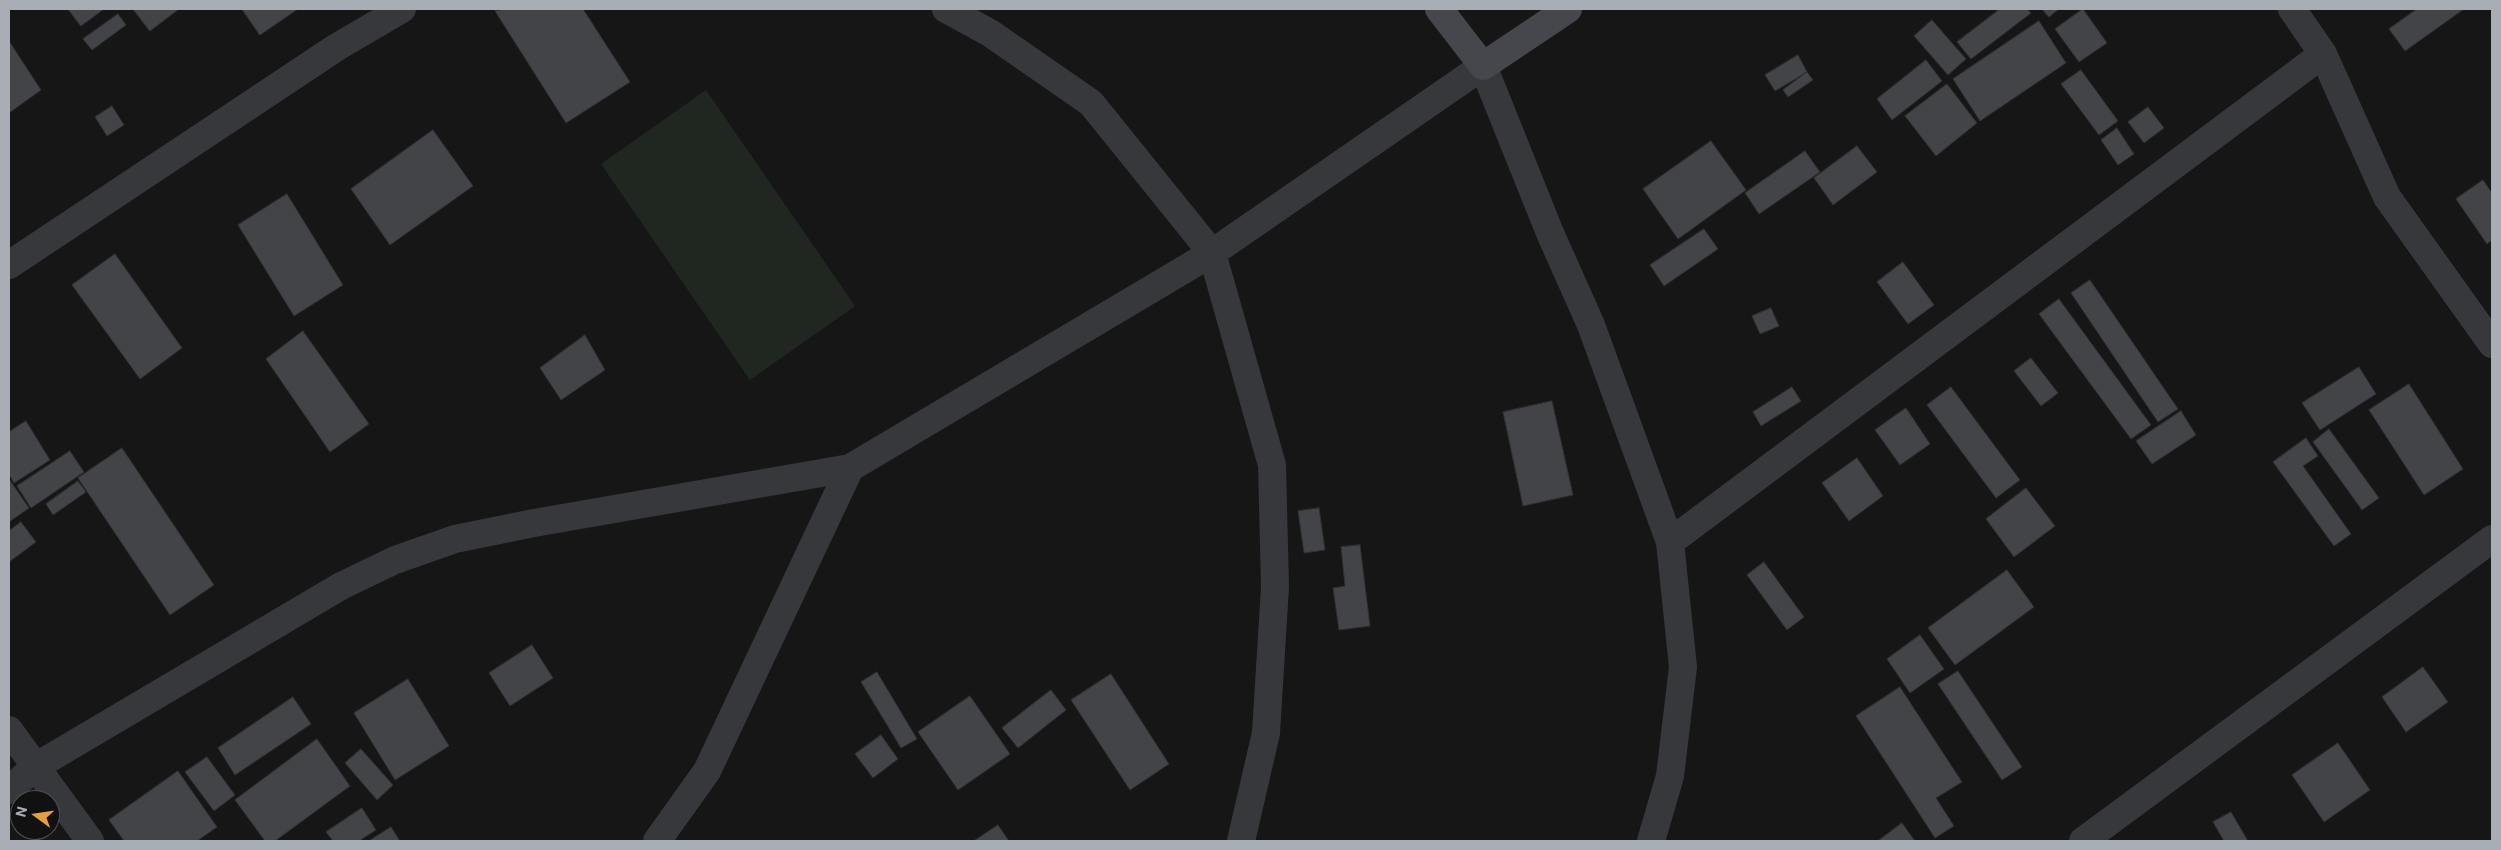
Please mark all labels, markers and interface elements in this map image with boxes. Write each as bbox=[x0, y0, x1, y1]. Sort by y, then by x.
north arrow bbox=[10, 790, 60, 840]
text: N bbox=[12, 805, 30, 818]

